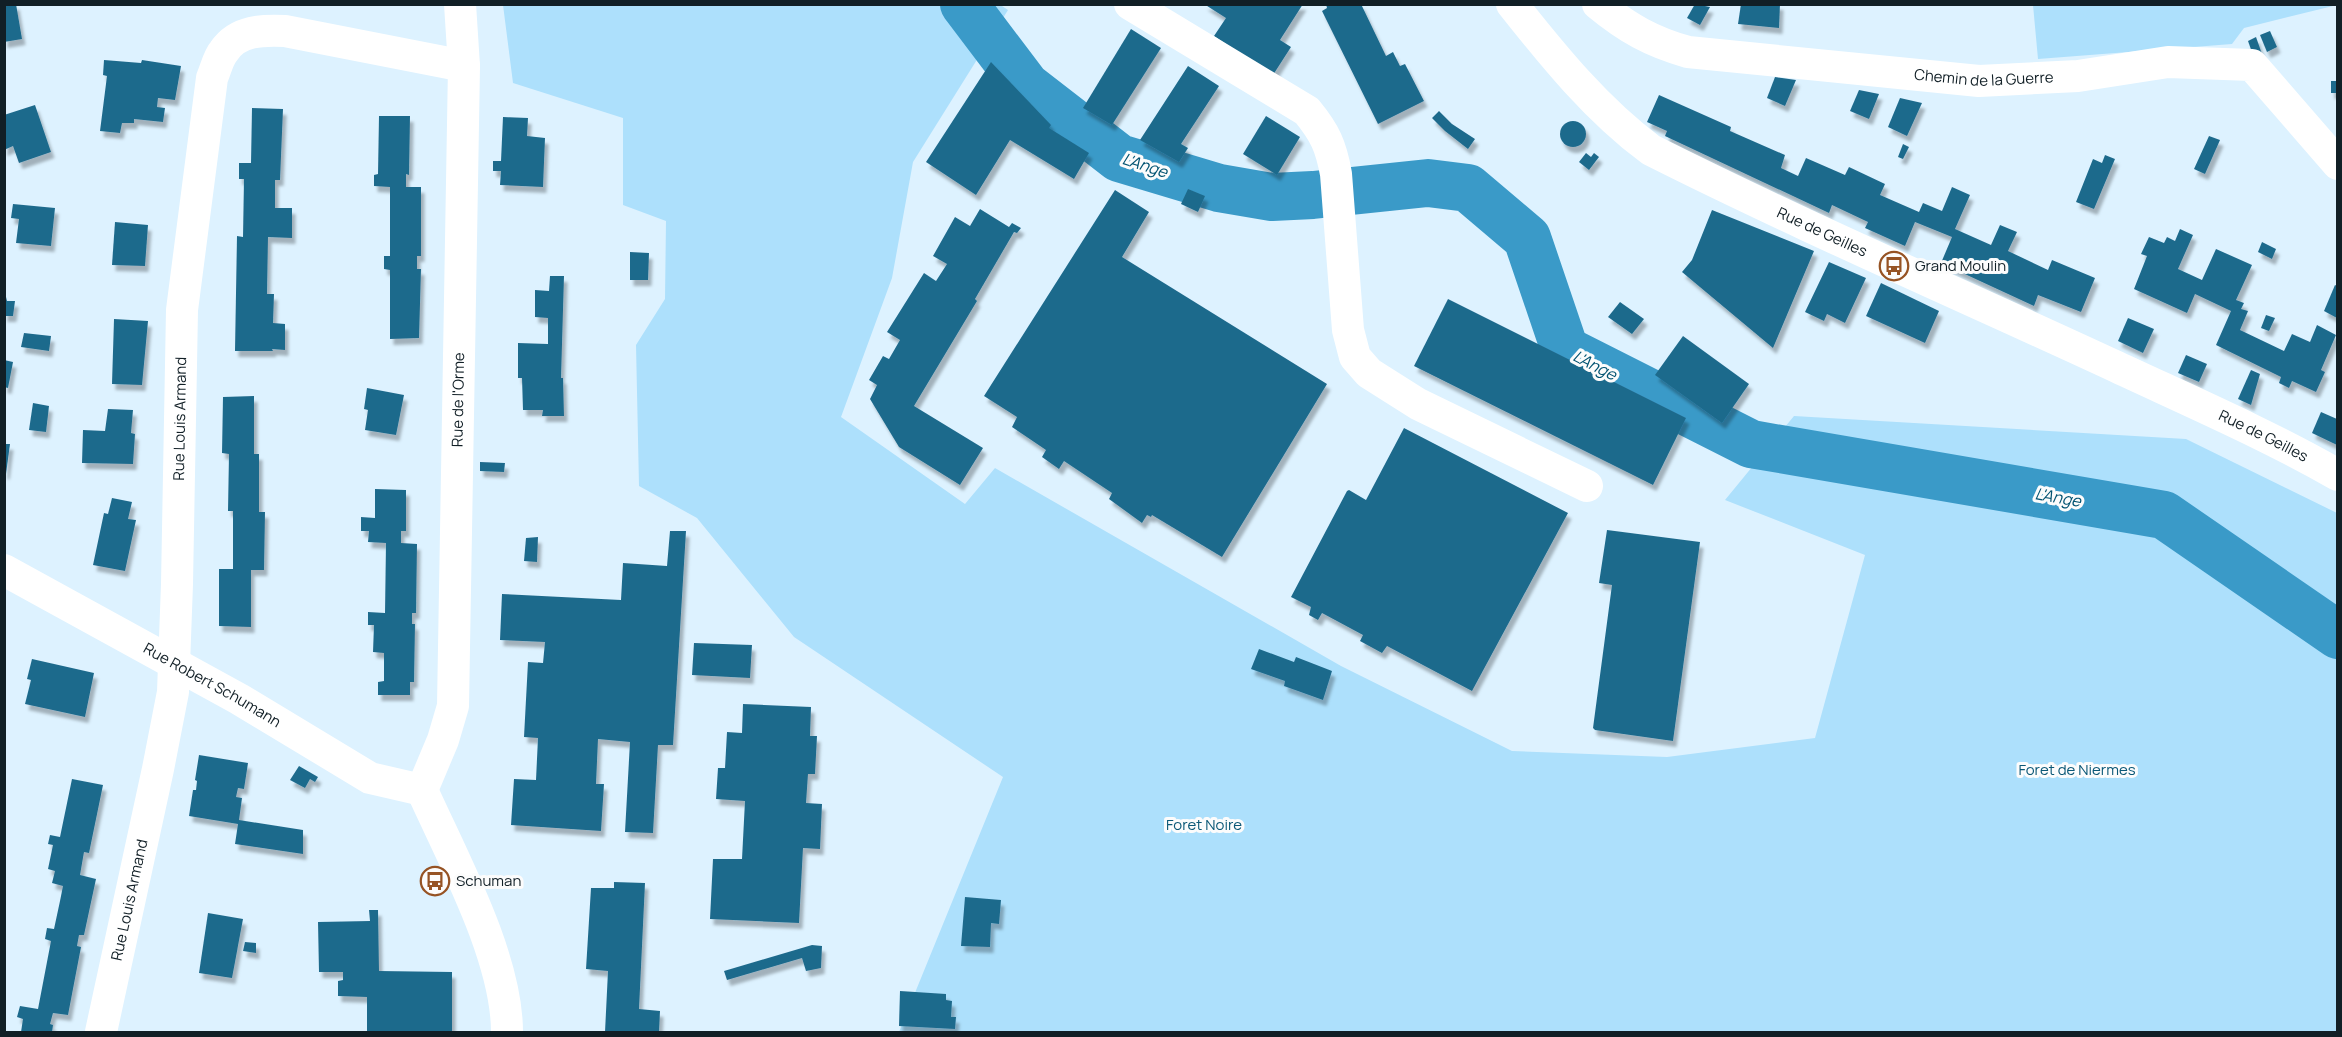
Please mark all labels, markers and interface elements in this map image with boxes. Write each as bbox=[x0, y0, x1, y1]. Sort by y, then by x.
street label: Chemin de la Guerre bbox=[1913, 64, 2054, 91]
water label: L'Ange bbox=[1120, 147, 1172, 183]
street label: Rue de Geilles bbox=[1774, 202, 1871, 262]
bus stop icon: Grand Moulin bbox=[1878, 250, 1910, 282]
place label: Grand Moulin bbox=[1915, 255, 2006, 276]
water label: L'Ange bbox=[1569, 345, 1622, 386]
street label: Rue de l'Orme bbox=[446, 352, 469, 447]
street label: Rue Louis Armand bbox=[168, 357, 191, 481]
street label: Rue de Geilles bbox=[2215, 405, 2312, 467]
water label: L'Ange bbox=[2033, 482, 2084, 512]
street label: Rue Robert Schumann bbox=[140, 638, 285, 732]
park label: Foret de Niermes bbox=[2018, 759, 2136, 780]
park label: Foret Noire bbox=[1166, 814, 1242, 835]
street label: Rue Louis Armand bbox=[106, 837, 152, 963]
bus stop icon: Schuman bbox=[419, 865, 451, 897]
place label: Schuman bbox=[456, 870, 521, 891]

